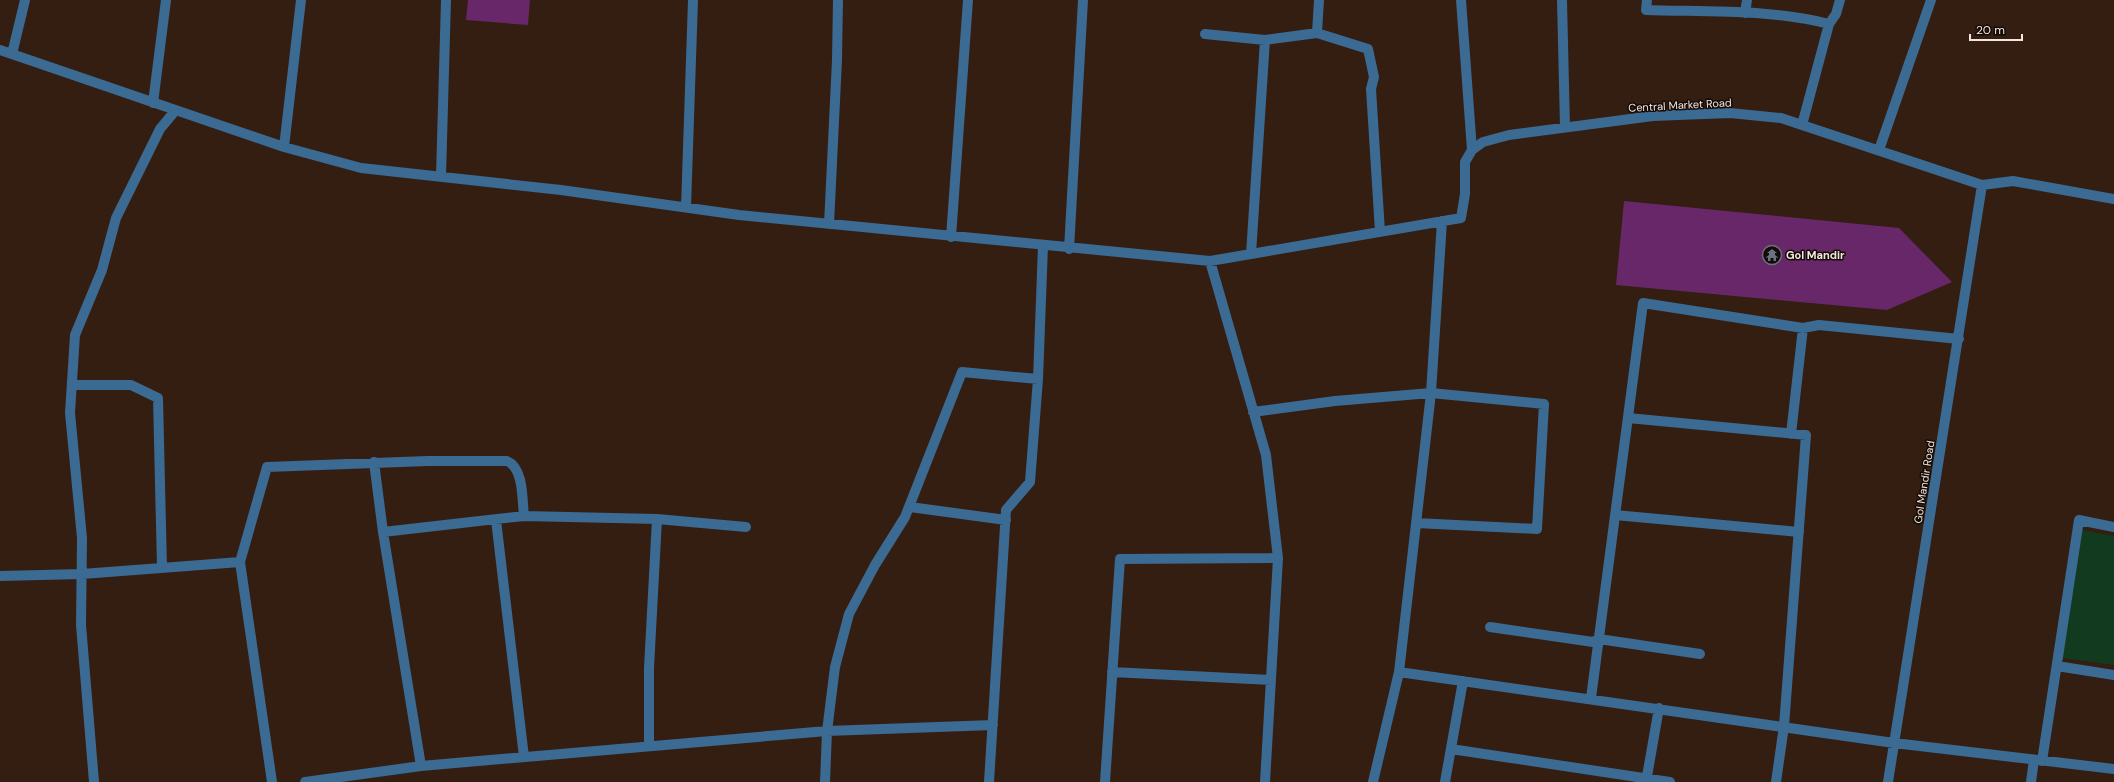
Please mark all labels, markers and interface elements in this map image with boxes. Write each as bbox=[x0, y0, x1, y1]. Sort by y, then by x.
scale bar bbox=[1970, 16, 2022, 42]
text: 20 m bbox=[1976, 22, 2005, 38]
street label: Central Market Road bbox=[1628, 95, 1732, 115]
temple icon: Gol Mandir bbox=[1761, 244, 1783, 266]
place label: Gol Mandir bbox=[1786, 248, 1845, 262]
street label: Gol Mandir Road bbox=[1911, 439, 1937, 525]

